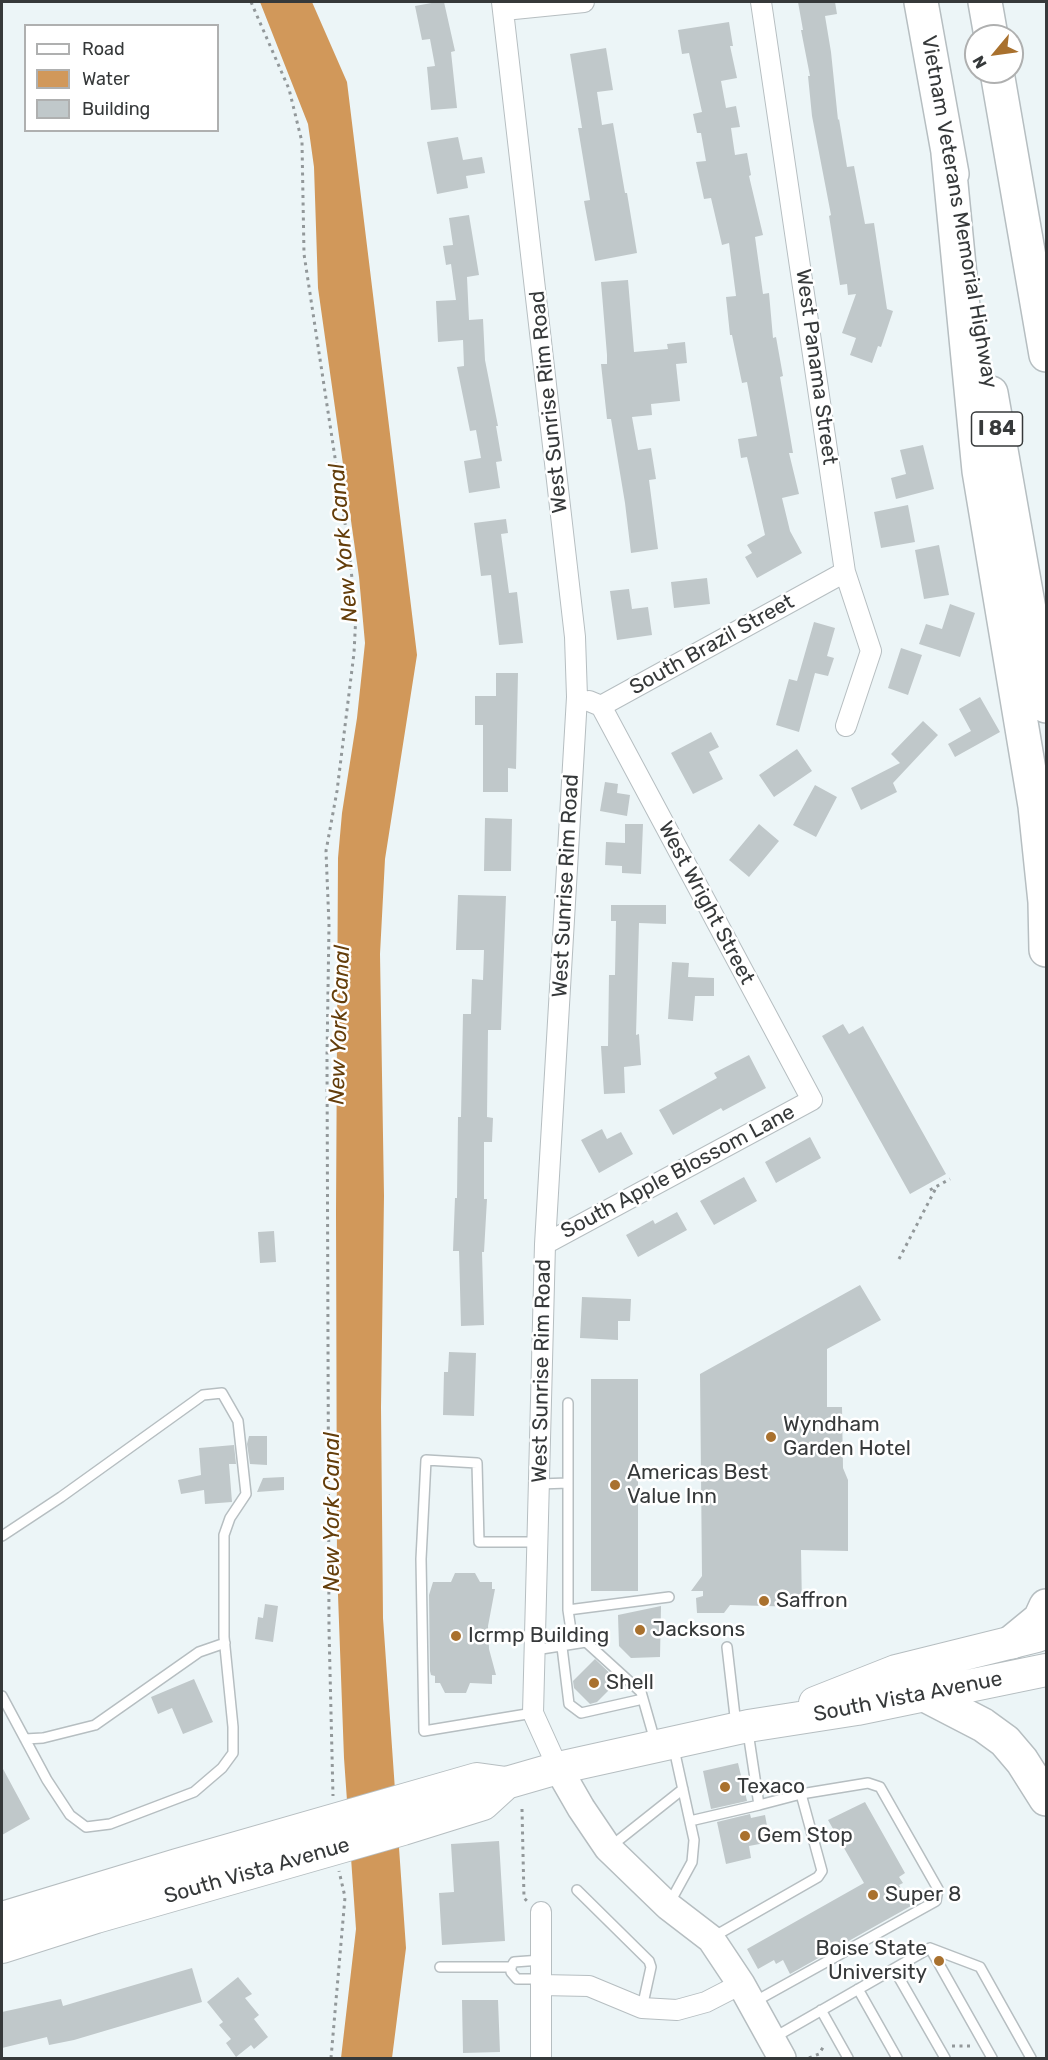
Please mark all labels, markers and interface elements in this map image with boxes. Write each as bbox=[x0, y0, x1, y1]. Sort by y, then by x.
legend bbox=[24, 24, 219, 132]
north arrow bbox=[964, 24, 1024, 84]
street label: Vietnam Veterans Memorial Highway bbox=[916, 34, 1002, 390]
text: Road bbox=[82, 38, 125, 60]
text: N bbox=[968, 52, 991, 72]
text: Water bbox=[82, 68, 130, 90]
text: Building bbox=[82, 98, 150, 120]
street label: West Panama Street bbox=[790, 267, 842, 467]
street label: West Sunrise Rim Road bbox=[525, 289, 573, 515]
road number: I 84 bbox=[972, 412, 1022, 446]
water label: New York Canal bbox=[324, 462, 364, 624]
street label: South Brazil Street bbox=[625, 589, 799, 701]
street label: West Sunrise Rim Road bbox=[548, 774, 584, 998]
street label: West Wright Street bbox=[652, 817, 760, 989]
water label: New York Canal bbox=[324, 945, 356, 1105]
street label: South Apple Blossom Lane bbox=[557, 1100, 799, 1244]
street label: West Sunrise Rim Road bbox=[527, 1259, 557, 1483]
place label: Wyndham Garden Hotel bbox=[783, 1412, 911, 1462]
marker: Wyndham Garden Hotel bbox=[764, 1430, 778, 1444]
water label: New York Canal bbox=[320, 1432, 346, 1592]
place label: Americas Best Value Inn bbox=[627, 1460, 768, 1510]
marker: Americas Best Value Inn bbox=[608, 1478, 622, 1492]
place label: Saffron bbox=[776, 1588, 848, 1614]
marker: Saffron bbox=[757, 1594, 771, 1608]
place label: Jacksons bbox=[652, 1617, 745, 1643]
place label: Icrmp Building bbox=[468, 1623, 609, 1649]
marker: Jacksons bbox=[633, 1623, 647, 1637]
marker: Icrmp Building bbox=[449, 1629, 463, 1643]
street label: South Vista Avenue bbox=[811, 1666, 1005, 1728]
place label: Shell bbox=[606, 1670, 654, 1696]
marker: Shell bbox=[587, 1676, 601, 1690]
place label: Texaco bbox=[737, 1774, 805, 1800]
marker: Texaco bbox=[718, 1780, 732, 1794]
place label: Gem Stop bbox=[757, 1823, 853, 1849]
marker: Gem Stop bbox=[738, 1829, 752, 1843]
street label: South Vista Avenue bbox=[161, 1832, 353, 1910]
place label: Super 8 bbox=[885, 1882, 961, 1908]
marker: Super 8 bbox=[866, 1888, 880, 1902]
place label: Boise State University bbox=[815, 1936, 927, 1986]
marker: Boise State University bbox=[932, 1954, 946, 1968]

